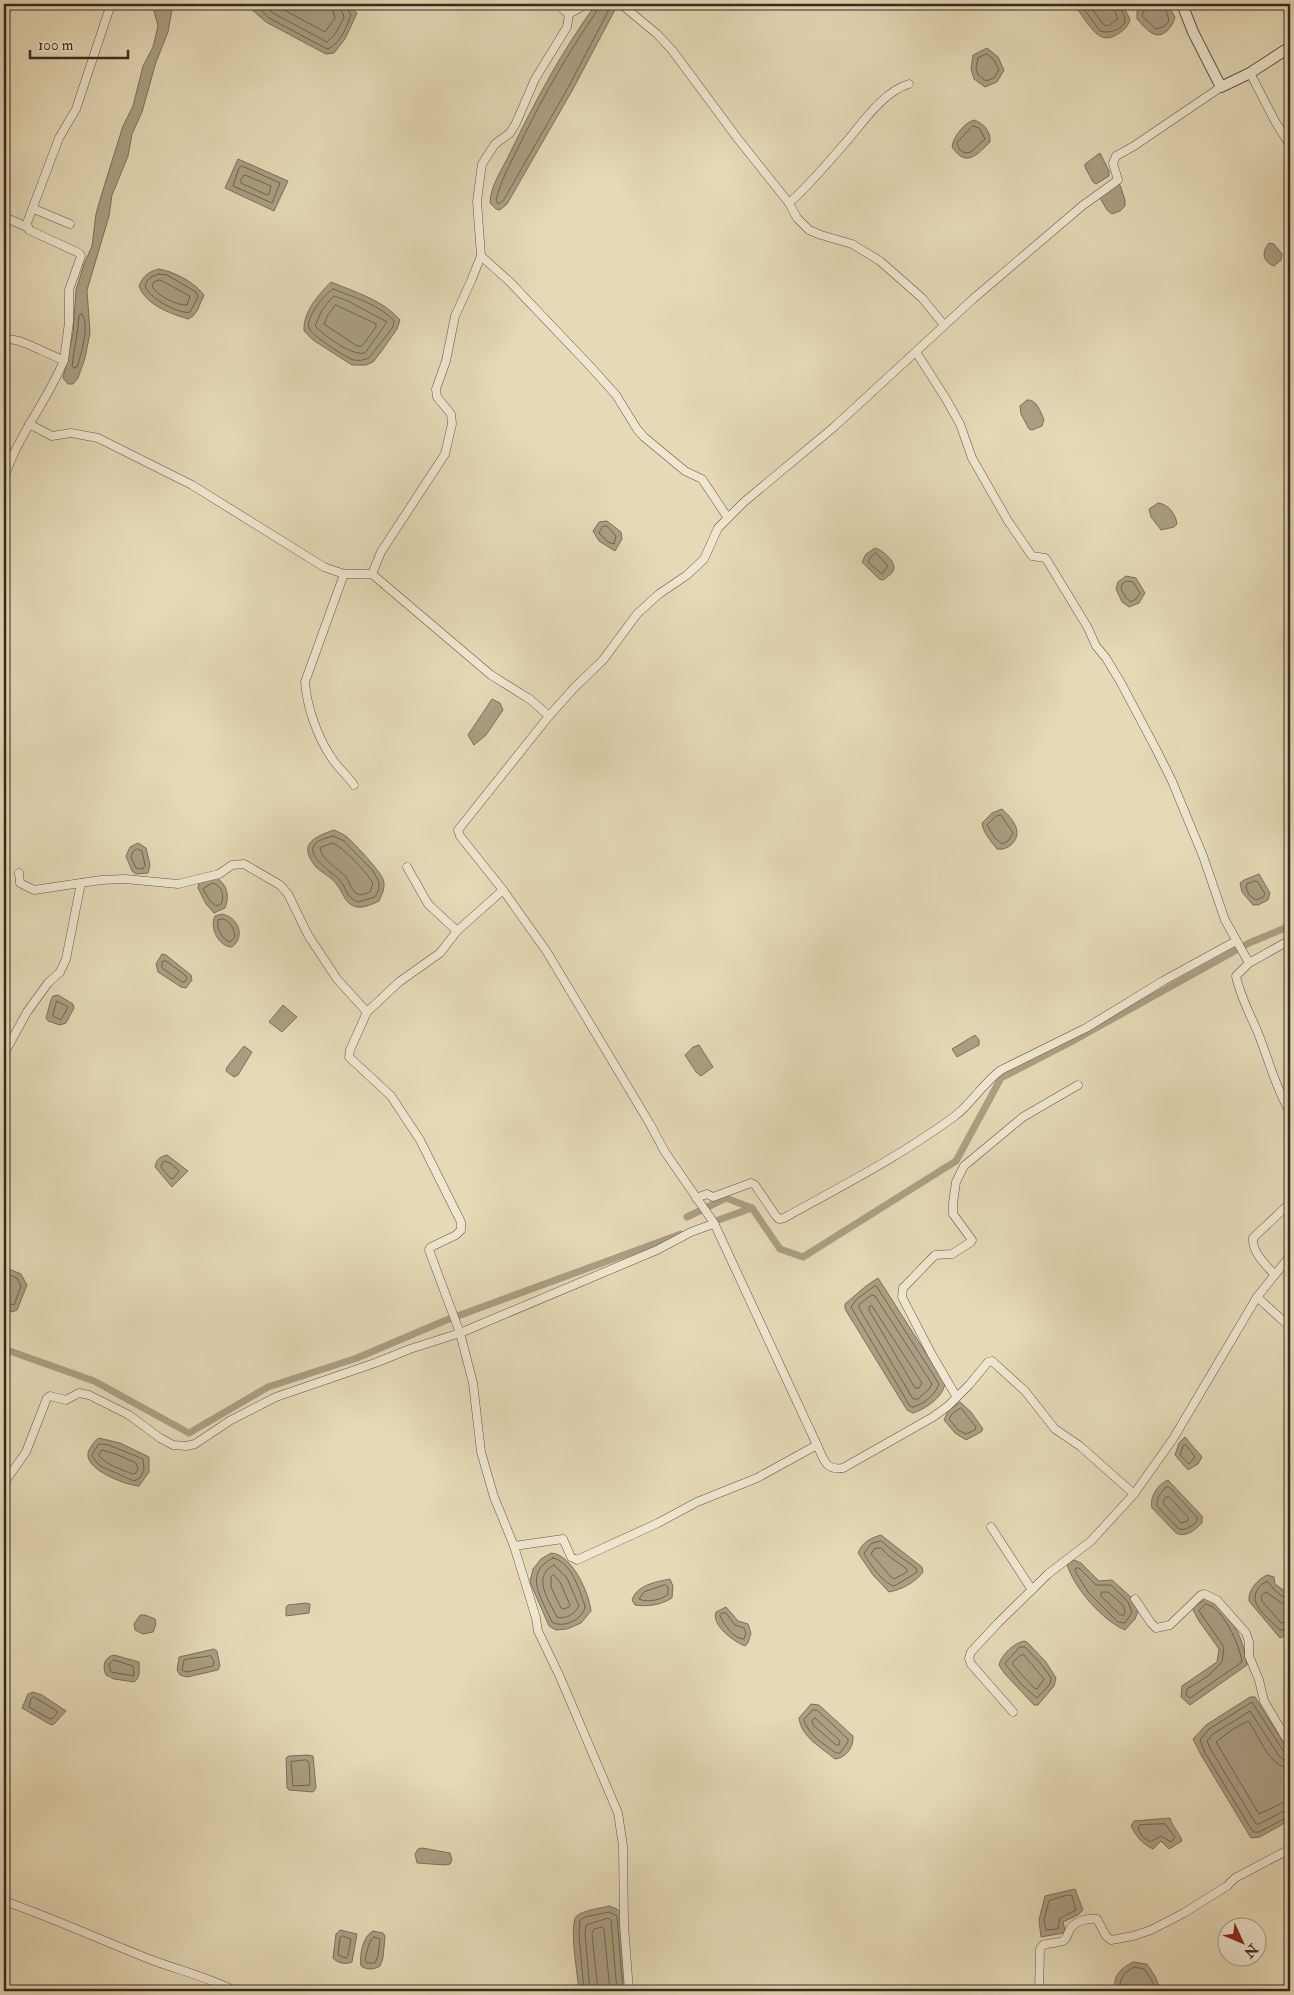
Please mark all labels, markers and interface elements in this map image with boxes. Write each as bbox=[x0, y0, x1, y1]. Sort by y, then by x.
scale bar bbox=[30, 28, 128, 60]
text: 100 m bbox=[38, 36, 74, 55]
north arrow bbox=[1216, 1918, 1266, 1968]
text: N bbox=[1240, 1940, 1262, 1961]

